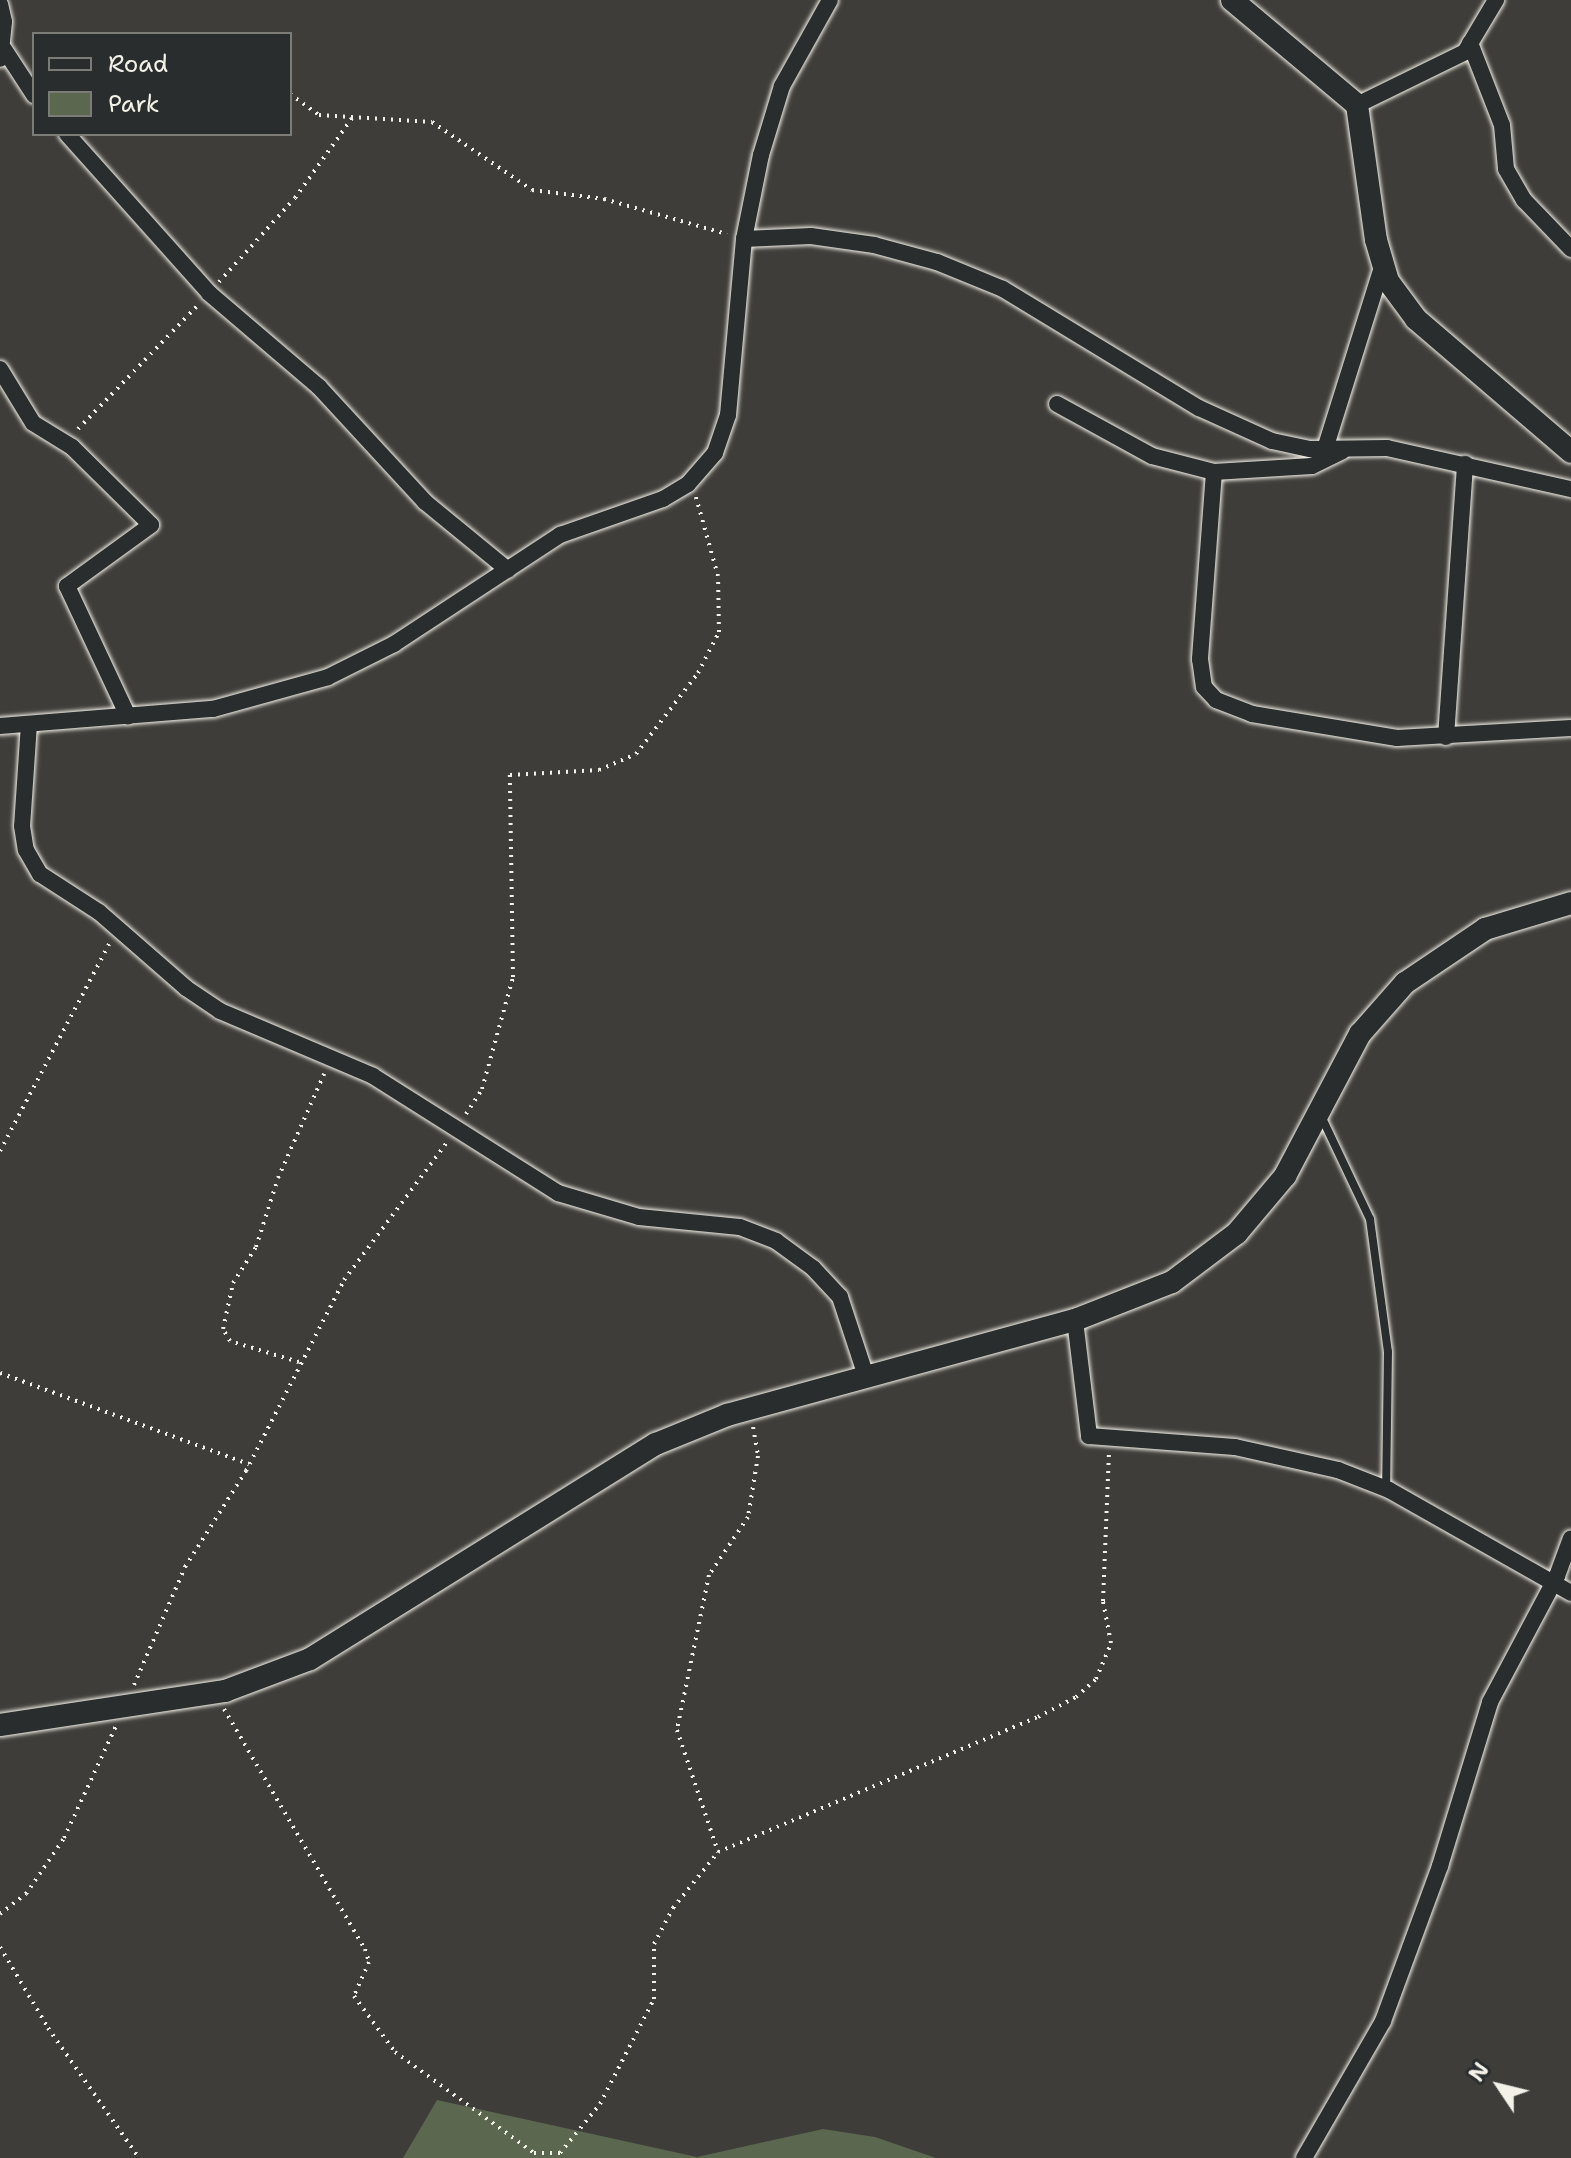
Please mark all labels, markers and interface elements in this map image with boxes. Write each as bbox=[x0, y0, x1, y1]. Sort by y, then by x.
legend bbox=[32, 32, 292, 136]
text: Road bbox=[108, 48, 168, 80]
text: Park bbox=[108, 88, 160, 120]
north arrow bbox=[1459, 2046, 1539, 2126]
text: N bbox=[1462, 2056, 1496, 2087]

